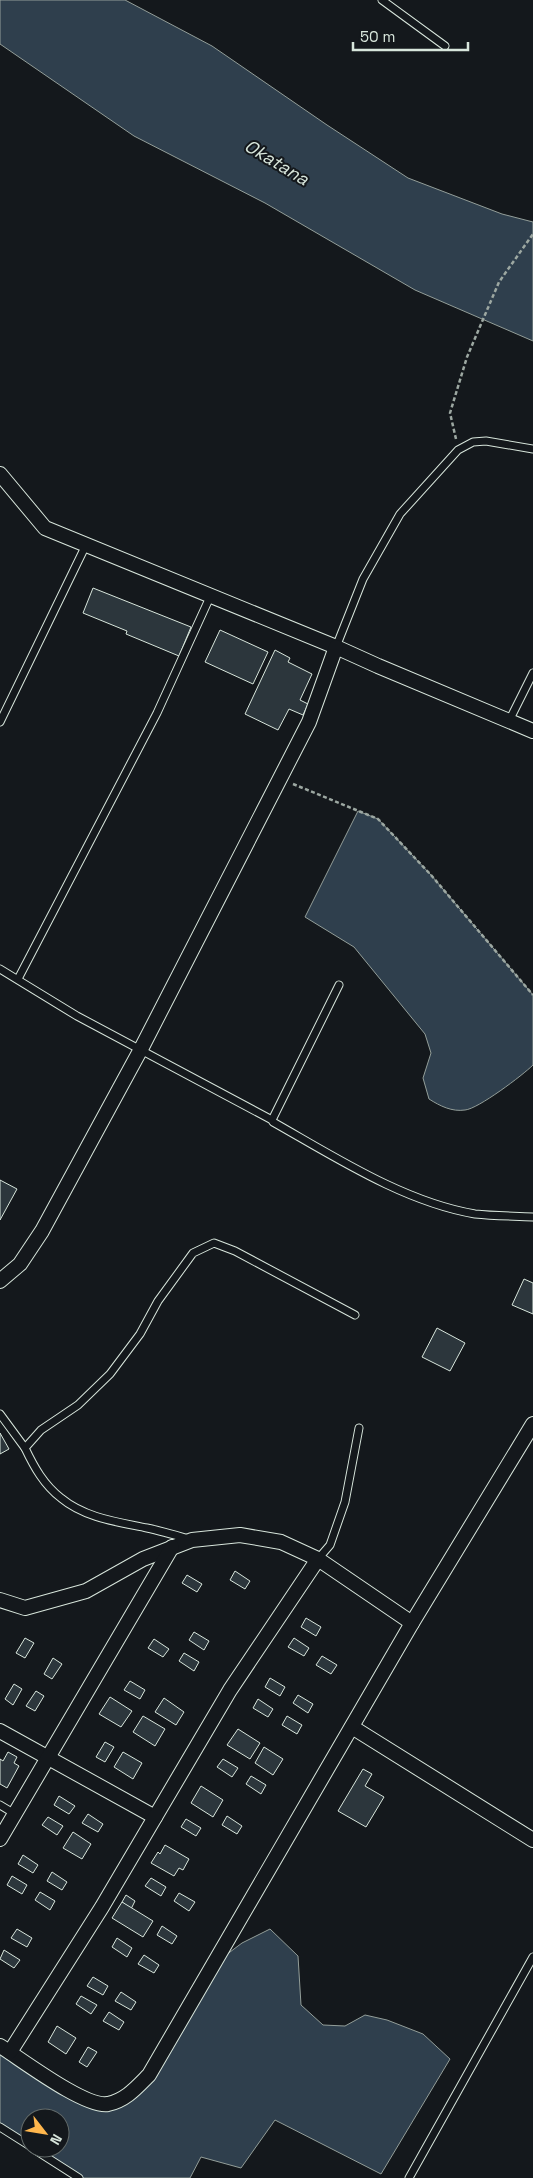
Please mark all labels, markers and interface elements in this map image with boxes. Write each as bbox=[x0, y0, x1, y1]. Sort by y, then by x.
scale bar bbox=[353, 20, 468, 52]
text: 50 m bbox=[360, 27, 395, 46]
water label: Okatana bbox=[241, 134, 314, 191]
north arrow bbox=[20, 2108, 70, 2158]
text: N bbox=[46, 2131, 66, 2148]

